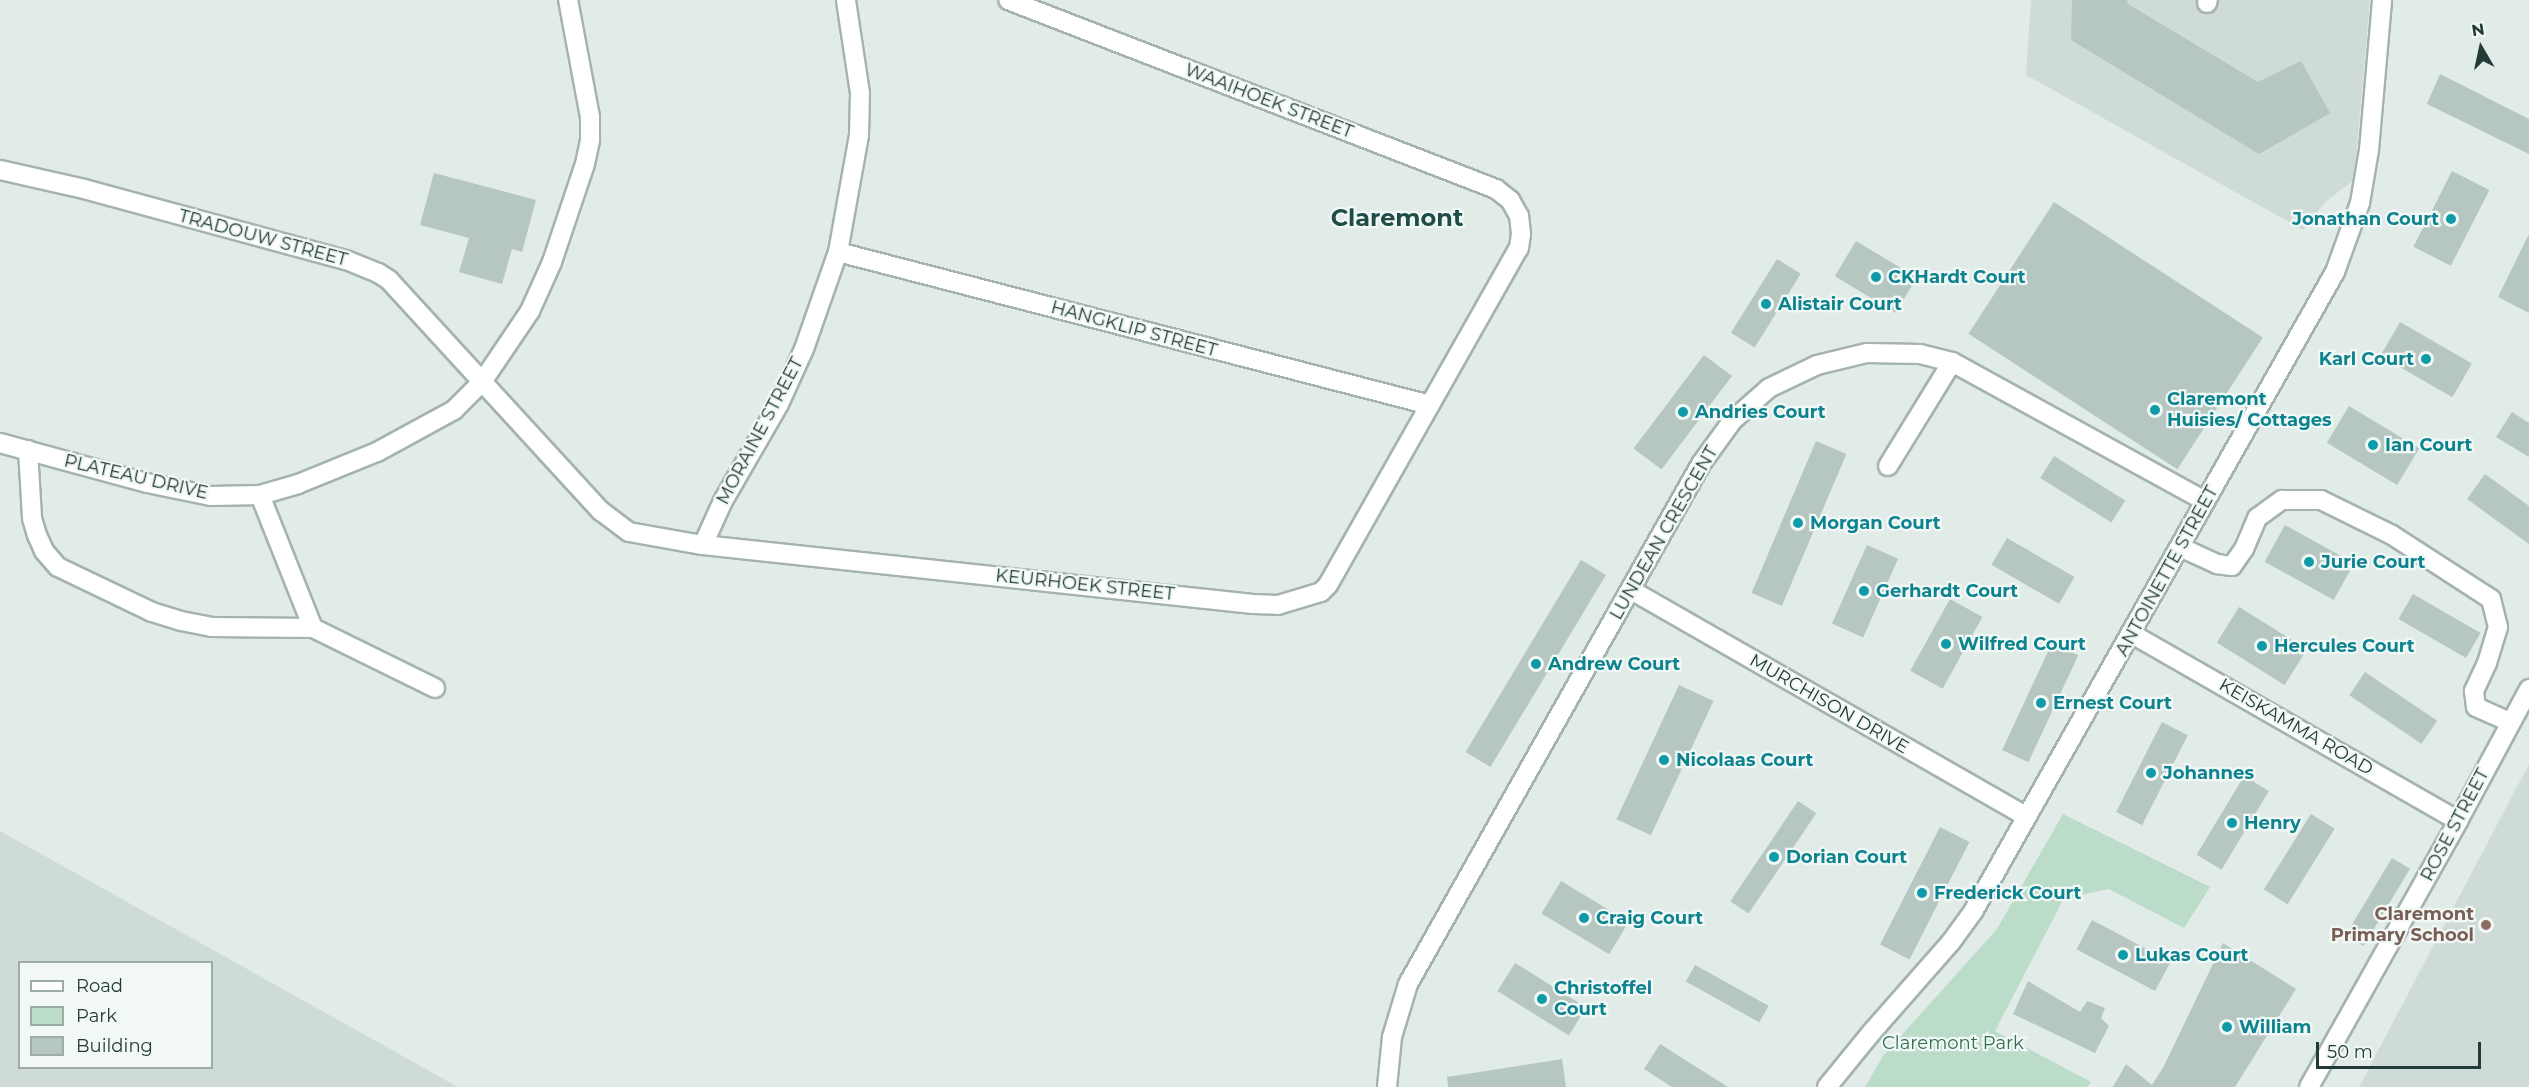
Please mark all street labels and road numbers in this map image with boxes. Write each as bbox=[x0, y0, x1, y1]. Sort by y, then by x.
street label: WAAIHOEK STREET bbox=[1182, 59, 1356, 143]
street label: TRADOUW STREET bbox=[176, 205, 350, 271]
street label: HANGKLIP STREET bbox=[1049, 296, 1219, 362]
street label: MORAINE STREET bbox=[712, 354, 808, 508]
street label: LUNDEAN CRESCENT bbox=[1605, 442, 1723, 624]
street label: PLATEAU DRIVE bbox=[62, 450, 210, 504]
street label: ANTOINETTE STREET bbox=[2111, 482, 2223, 660]
street label: KEURHOEK STREET bbox=[994, 565, 1176, 605]
street label: MURCHISON DRIVE bbox=[1746, 650, 1912, 758]
street label: KEISKAMMA ROAD bbox=[2215, 674, 2377, 780]
street label: ROSE STREET bbox=[2416, 765, 2494, 885]

